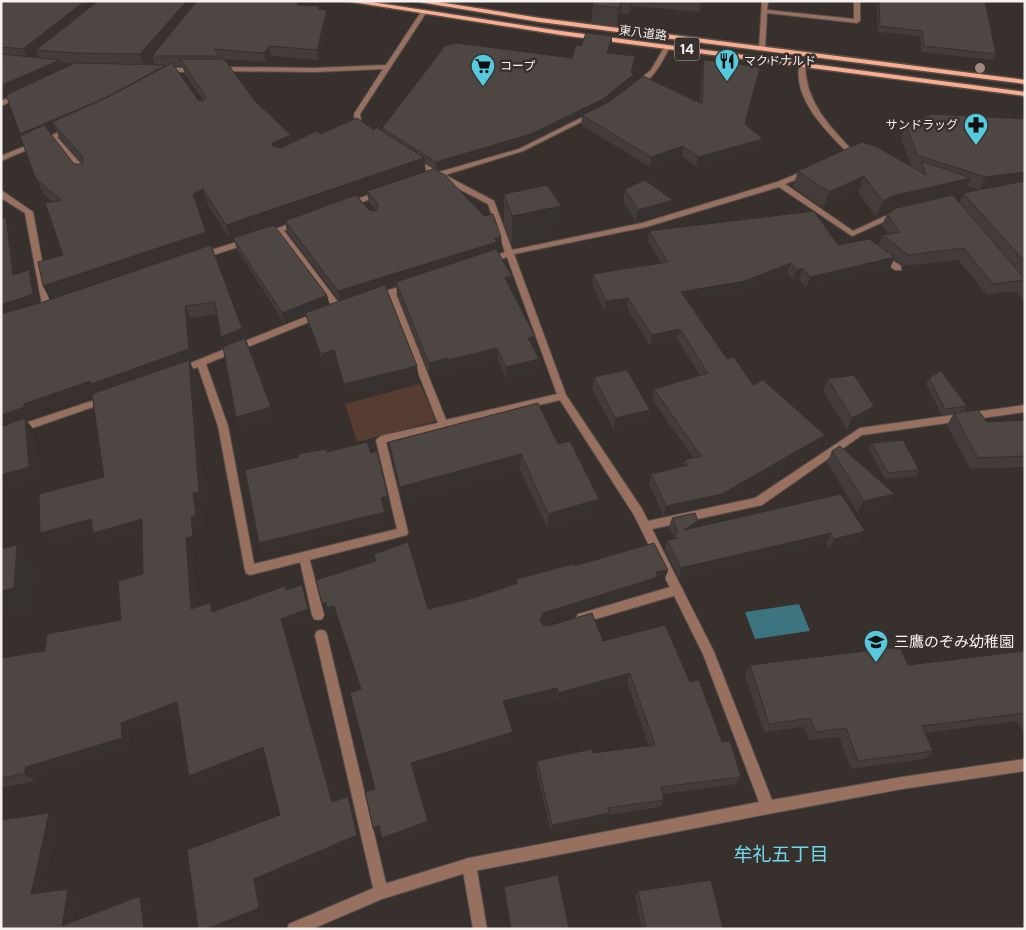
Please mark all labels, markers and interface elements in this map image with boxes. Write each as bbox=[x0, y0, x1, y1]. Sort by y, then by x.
street label: 東八道路 bbox=[618, 22, 668, 44]
road number: 14 bbox=[674, 38, 700, 61]
restaurant icon: マクドナルド bbox=[714, 48, 740, 82]
supermarket icon: コープ bbox=[470, 53, 496, 87]
place label: マクドナルド bbox=[744, 53, 816, 69]
place label: コープ bbox=[500, 58, 535, 74]
pharmacy icon: サンドラッグ bbox=[963, 112, 989, 146]
place label: サンドラッグ bbox=[886, 117, 958, 133]
school or university icon: 三鷹のぞみ幼稚園 bbox=[863, 629, 889, 663]
place label: 三鷹のぞみ幼稚園 bbox=[894, 632, 1014, 652]
district label: 牟礼五丁目 bbox=[733, 842, 829, 867]

